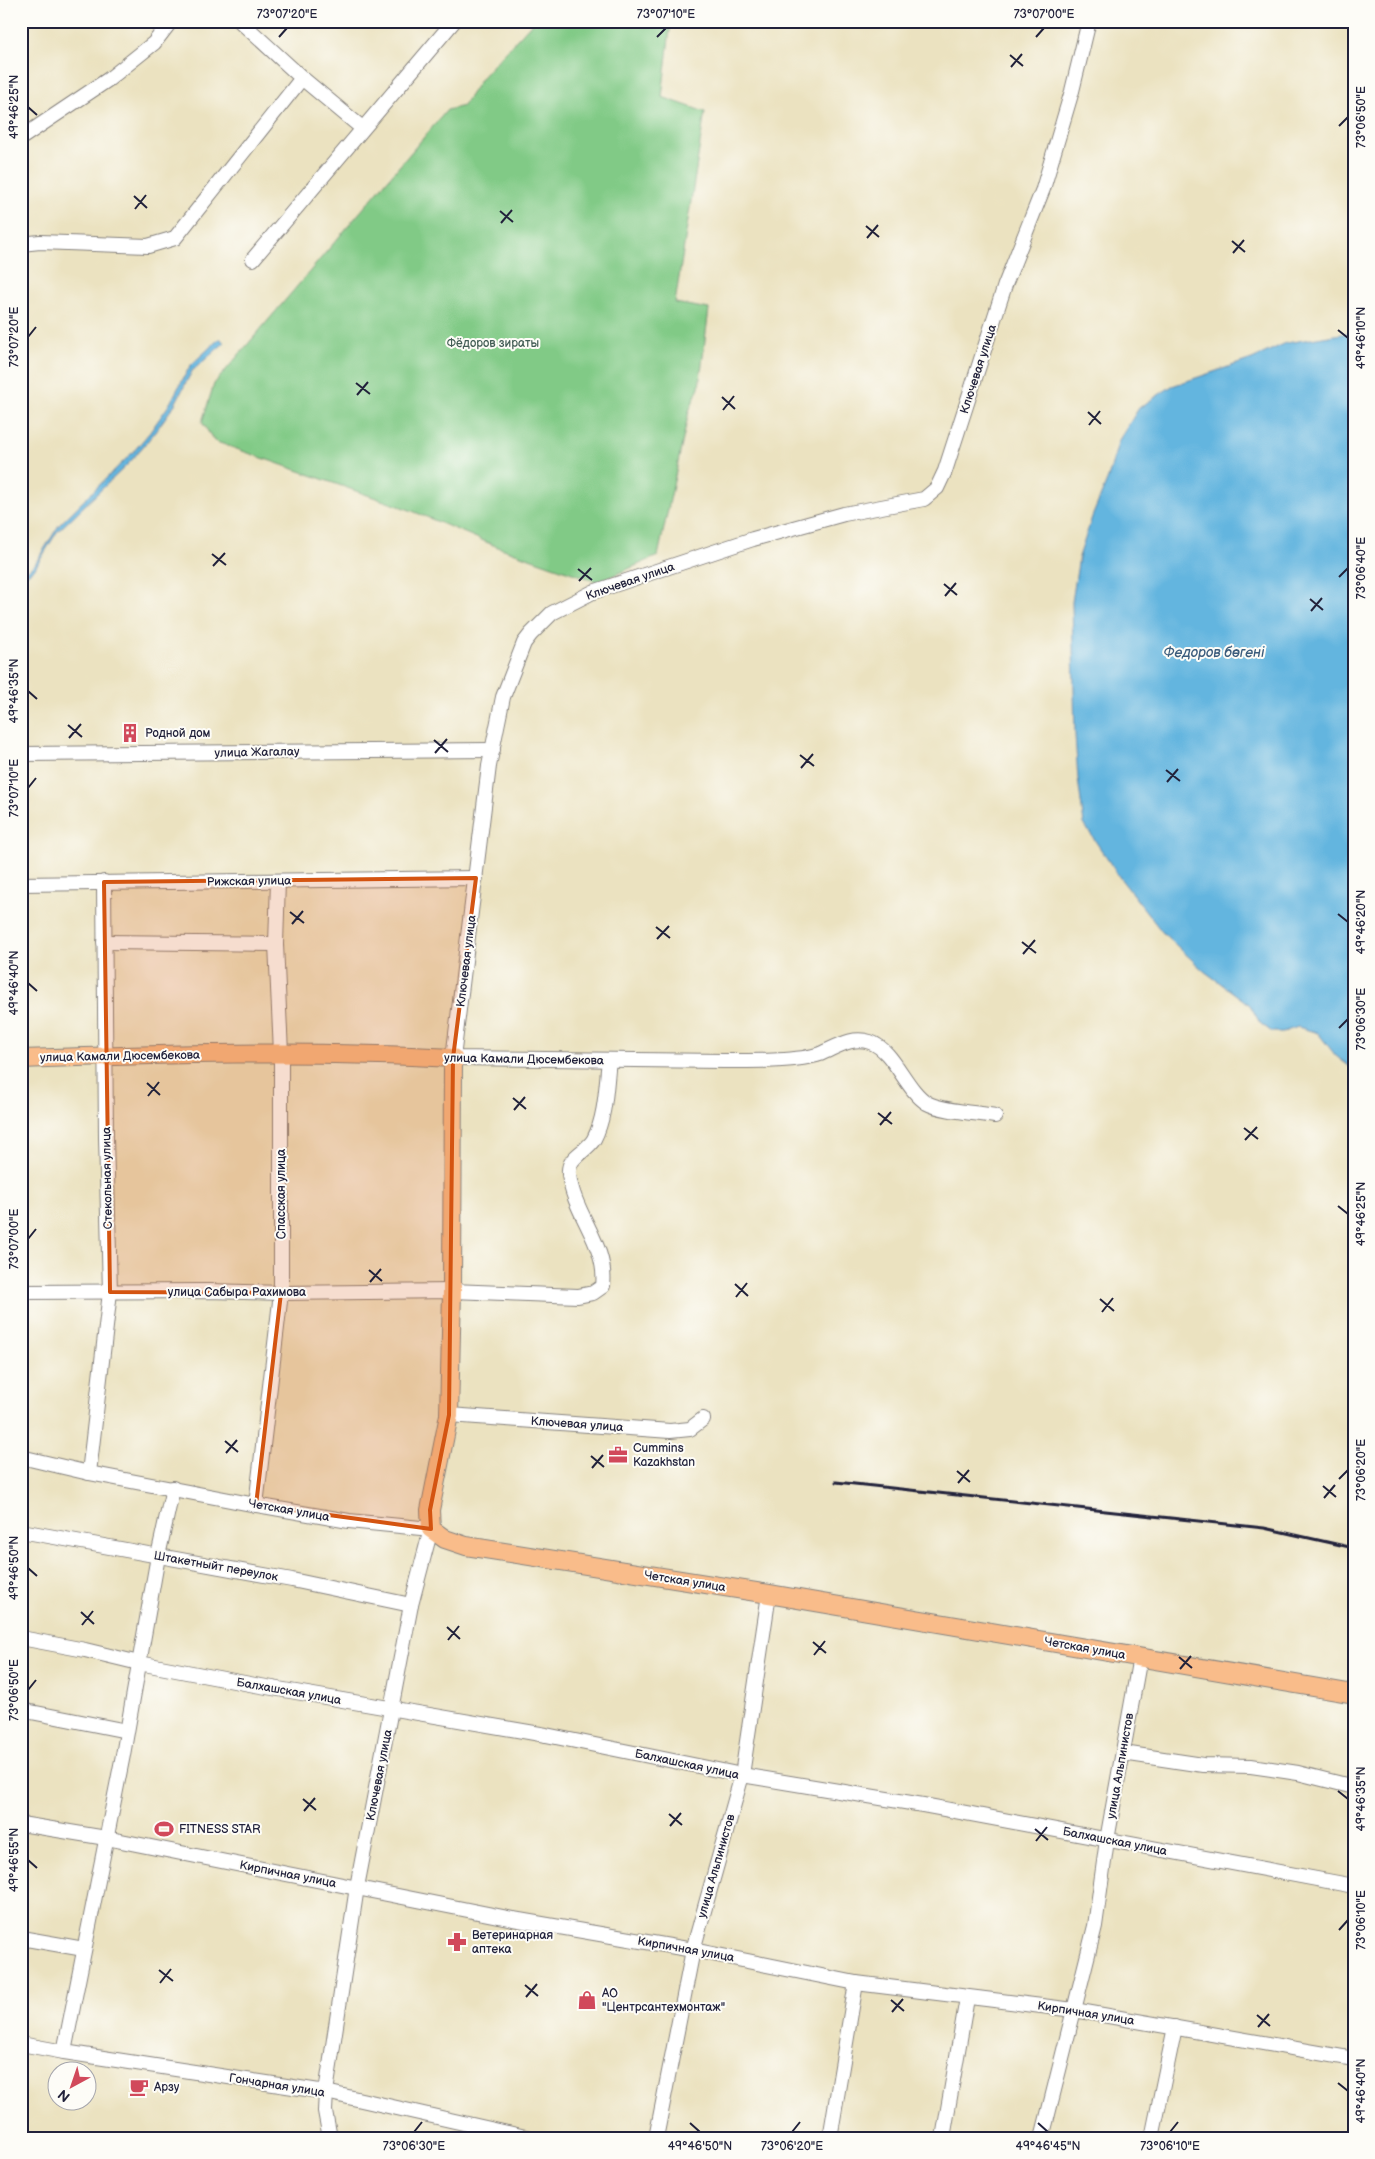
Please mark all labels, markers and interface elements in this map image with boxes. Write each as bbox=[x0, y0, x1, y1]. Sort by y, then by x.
text: 73°07'20"E bbox=[257, 7, 317, 22]
text: 73°07'10"E bbox=[637, 7, 695, 22]
text: 73°07'00"E bbox=[1014, 7, 1074, 22]
text: 49°46'25"N bbox=[7, 75, 22, 139]
text: 73°06'50"E bbox=[1354, 86, 1369, 148]
text: 73°07'20"E bbox=[7, 307, 22, 367]
text: 49°46'10"N bbox=[1354, 307, 1369, 369]
street label: Ключевая улица bbox=[957, 323, 1000, 416]
park label: Фёдоров зираты bbox=[447, 336, 539, 351]
text: 73°06'40"E bbox=[1354, 537, 1369, 599]
street label: Ключевая улица bbox=[584, 559, 677, 604]
water label: Федоров бөгені bbox=[1164, 644, 1265, 661]
text: 49°46'35"N bbox=[7, 659, 22, 723]
building icon: Родной дом bbox=[119, 722, 141, 744]
place label: Родной дом bbox=[145, 726, 211, 741]
street label: улица Жагалау bbox=[214, 744, 300, 761]
text: 73°07'10"E bbox=[7, 759, 22, 817]
street label: Рижская улица bbox=[207, 873, 291, 890]
text: 49°46'20"N bbox=[1354, 890, 1369, 954]
street label: Ключевая улица bbox=[453, 914, 480, 1008]
text: 49°46'40"N bbox=[7, 950, 22, 1016]
text: 73°06'30"E bbox=[1354, 988, 1369, 1050]
street label: улица Камали Дюсембекова bbox=[40, 1048, 200, 1065]
street label: улица Камали Дюсембекова bbox=[444, 1051, 604, 1068]
street label: Стекольная улица bbox=[99, 1127, 116, 1229]
street label: Спасская улица bbox=[274, 1149, 289, 1239]
text: 49°46'25"N bbox=[1354, 1182, 1369, 1246]
text: 73°07'00"E bbox=[7, 1209, 22, 1269]
street label: улица Сабыра Рахимова bbox=[168, 1285, 306, 1300]
street label: Ключевая улица bbox=[530, 1414, 624, 1435]
text: 73°06'20"E bbox=[1354, 1439, 1369, 1501]
place label: Cummins Kazakhstan bbox=[633, 1441, 695, 1470]
office icon: Cummins Kazakhstan bbox=[607, 1444, 629, 1466]
street label: Четская улица bbox=[247, 1496, 331, 1525]
text: 49°46'50"N bbox=[7, 1536, 22, 1600]
street label: Штакетныйт переулок bbox=[153, 1548, 280, 1585]
street label: Четская улица bbox=[643, 1568, 727, 1595]
street label: Четская улица bbox=[1043, 1634, 1127, 1663]
text: 73°06'50"E bbox=[7, 1659, 22, 1721]
street label: Балхашская улица bbox=[235, 1675, 342, 1708]
street label: улица Альпинистов bbox=[1104, 1711, 1137, 1820]
street label: Ключевая улица bbox=[363, 1728, 396, 1822]
street label: Балхашская улица bbox=[633, 1746, 740, 1783]
text: 49°46'35"N bbox=[1354, 1767, 1369, 1831]
street label: улица Альпинистов bbox=[694, 1812, 739, 1920]
sports icon: FITNESS STAR bbox=[153, 1818, 175, 1840]
place label: FITNESS STAR bbox=[179, 1822, 261, 1837]
street label: Балхашская улица bbox=[1061, 1824, 1168, 1859]
text: 49°46'55"N bbox=[7, 1828, 22, 1892]
street label: Кирпичная улица bbox=[238, 1858, 337, 1891]
text: 73°06'10"E bbox=[1354, 1890, 1369, 1950]
place label: Ветеринарная аптека bbox=[472, 1928, 554, 1957]
pharmacy icon: Ветеринарная аптека bbox=[446, 1931, 468, 1953]
street label: Кирпичная улица bbox=[636, 1934, 735, 1965]
place label: АО "Центрсантехмонтаж" bbox=[601, 1986, 725, 2015]
shop icon: АО "Центрсантехмонтаж" bbox=[576, 1989, 598, 2011]
street label: Кирпичная улица bbox=[1036, 1998, 1136, 2029]
text: 49°46'40"N bbox=[1354, 2058, 1369, 2124]
north arrow bbox=[48, 2062, 98, 2112]
street label: Гончарная улица bbox=[228, 2071, 326, 2100]
cafe icon: Арзу bbox=[128, 2076, 150, 2098]
place label: Арзу bbox=[153, 2080, 180, 2095]
text: N bbox=[54, 2086, 73, 2105]
text: 73°06'30"E bbox=[383, 2139, 445, 2154]
text: 49°46'50"N bbox=[668, 2139, 732, 2154]
text: 73°06'20"E bbox=[761, 2139, 823, 2154]
text: 49°46'45"N bbox=[1016, 2139, 1080, 2154]
text: 73°06'10"E bbox=[1140, 2139, 1200, 2154]

